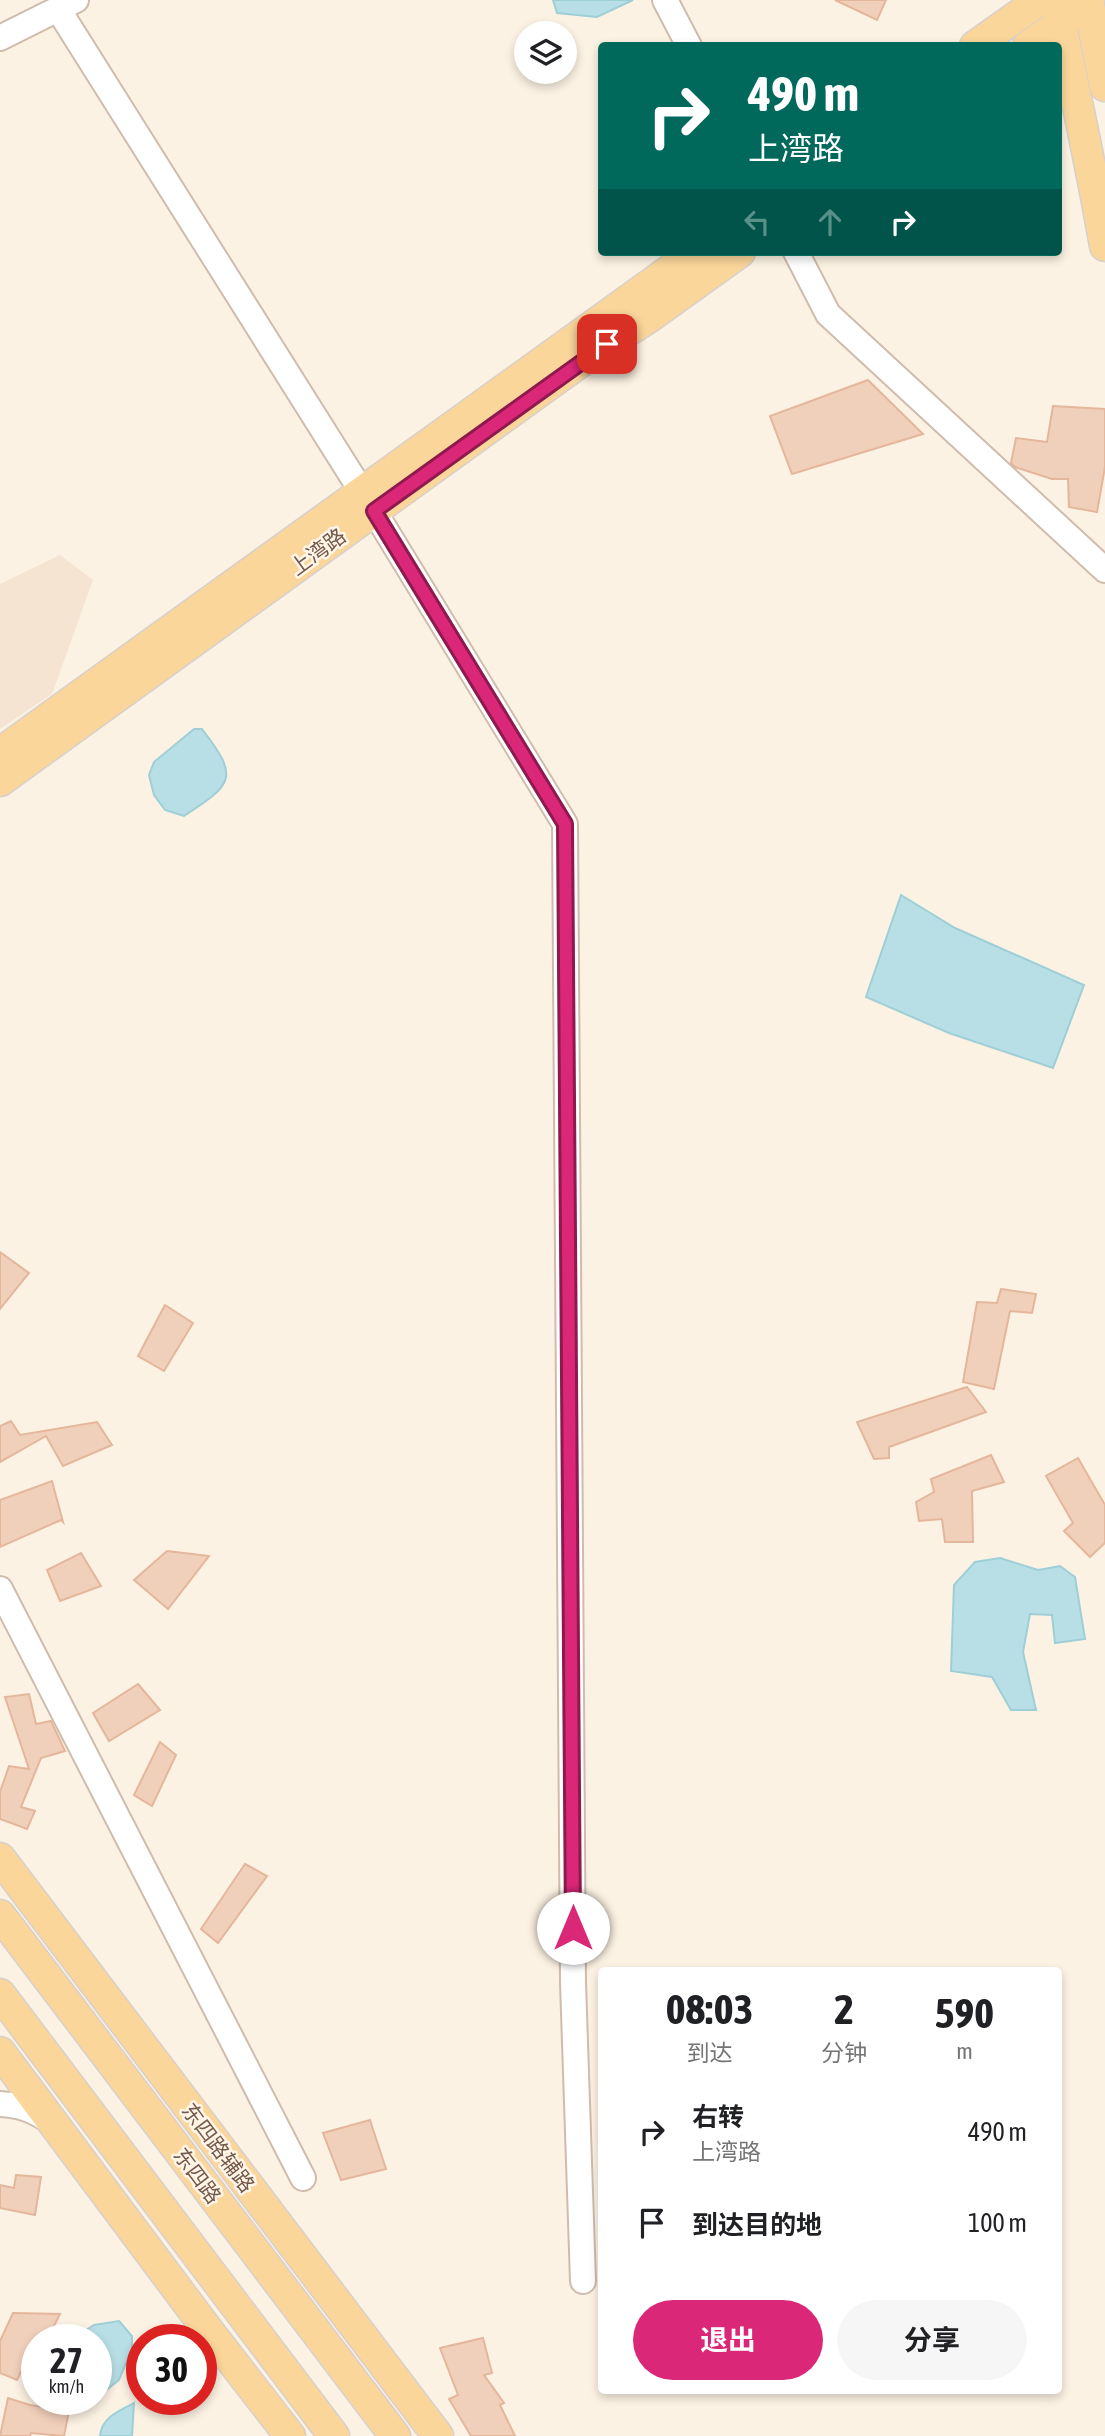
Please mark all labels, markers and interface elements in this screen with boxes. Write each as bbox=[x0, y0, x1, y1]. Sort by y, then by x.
map controls bbox=[514, 21, 577, 84]
button: layers bbox=[514, 21, 577, 84]
text: 490 m bbox=[748, 65, 859, 121]
icon: right bbox=[633, 70, 724, 161]
text: 上湾路 bbox=[748, 130, 844, 167]
icon: left bbox=[738, 203, 776, 241]
icon: ahead bbox=[811, 203, 849, 241]
icon: right bbox=[884, 203, 922, 241]
pin bbox=[577, 314, 637, 374]
icon: arrive bbox=[588, 325, 626, 363]
street label: 上湾路 bbox=[285, 523, 350, 579]
position arrow bbox=[536, 1891, 610, 1965]
text: 08:03 bbox=[666, 1985, 753, 2033]
text: 2 bbox=[834, 1985, 854, 2033]
text: 590 bbox=[935, 1989, 994, 2037]
text: m bbox=[956, 2038, 973, 2064]
text: 到达 bbox=[687, 2040, 733, 2066]
text: 分钟 bbox=[821, 2040, 867, 2066]
street label: 东四路辅路 bbox=[176, 2098, 260, 2198]
text: 右转 bbox=[692, 2102, 744, 2132]
icon: right bbox=[633, 2113, 671, 2151]
text: 490 m bbox=[968, 2117, 1027, 2147]
text: 上湾路 bbox=[692, 2139, 761, 2165]
street label: 东四路 bbox=[168, 2143, 226, 2209]
icon: arrive bbox=[633, 2204, 671, 2242]
text: 100 m bbox=[968, 2208, 1027, 2238]
text: 到达目的地 bbox=[692, 2210, 822, 2240]
button: 退出 bbox=[633, 2300, 823, 2380]
button: 分享 bbox=[837, 2300, 1027, 2380]
speed limit sign: 30 bbox=[126, 2324, 217, 2415]
text: 27 bbox=[50, 2340, 83, 2380]
text: km/h bbox=[49, 2376, 84, 2397]

